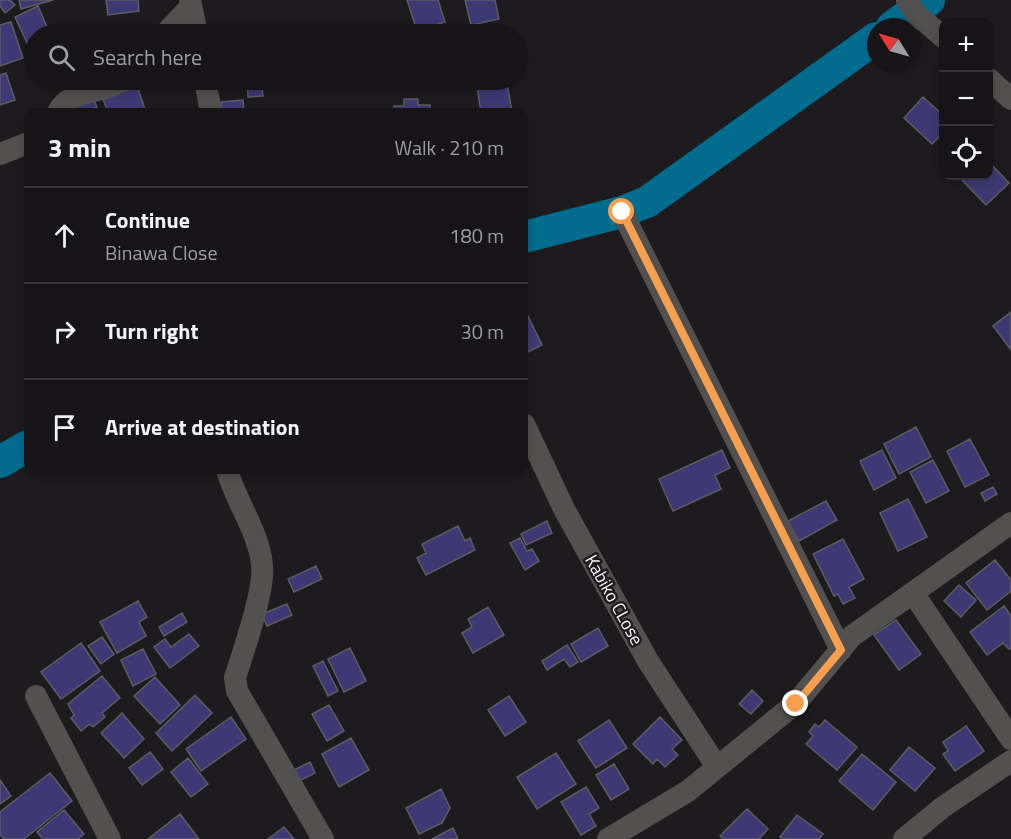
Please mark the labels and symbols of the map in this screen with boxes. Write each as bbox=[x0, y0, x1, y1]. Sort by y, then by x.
north arrow bbox=[867, 18, 921, 72]
route start bbox=[608, 198, 634, 224]
street label: Kabiko CLose bbox=[578, 550, 650, 650]
route end bbox=[782, 690, 808, 716]

